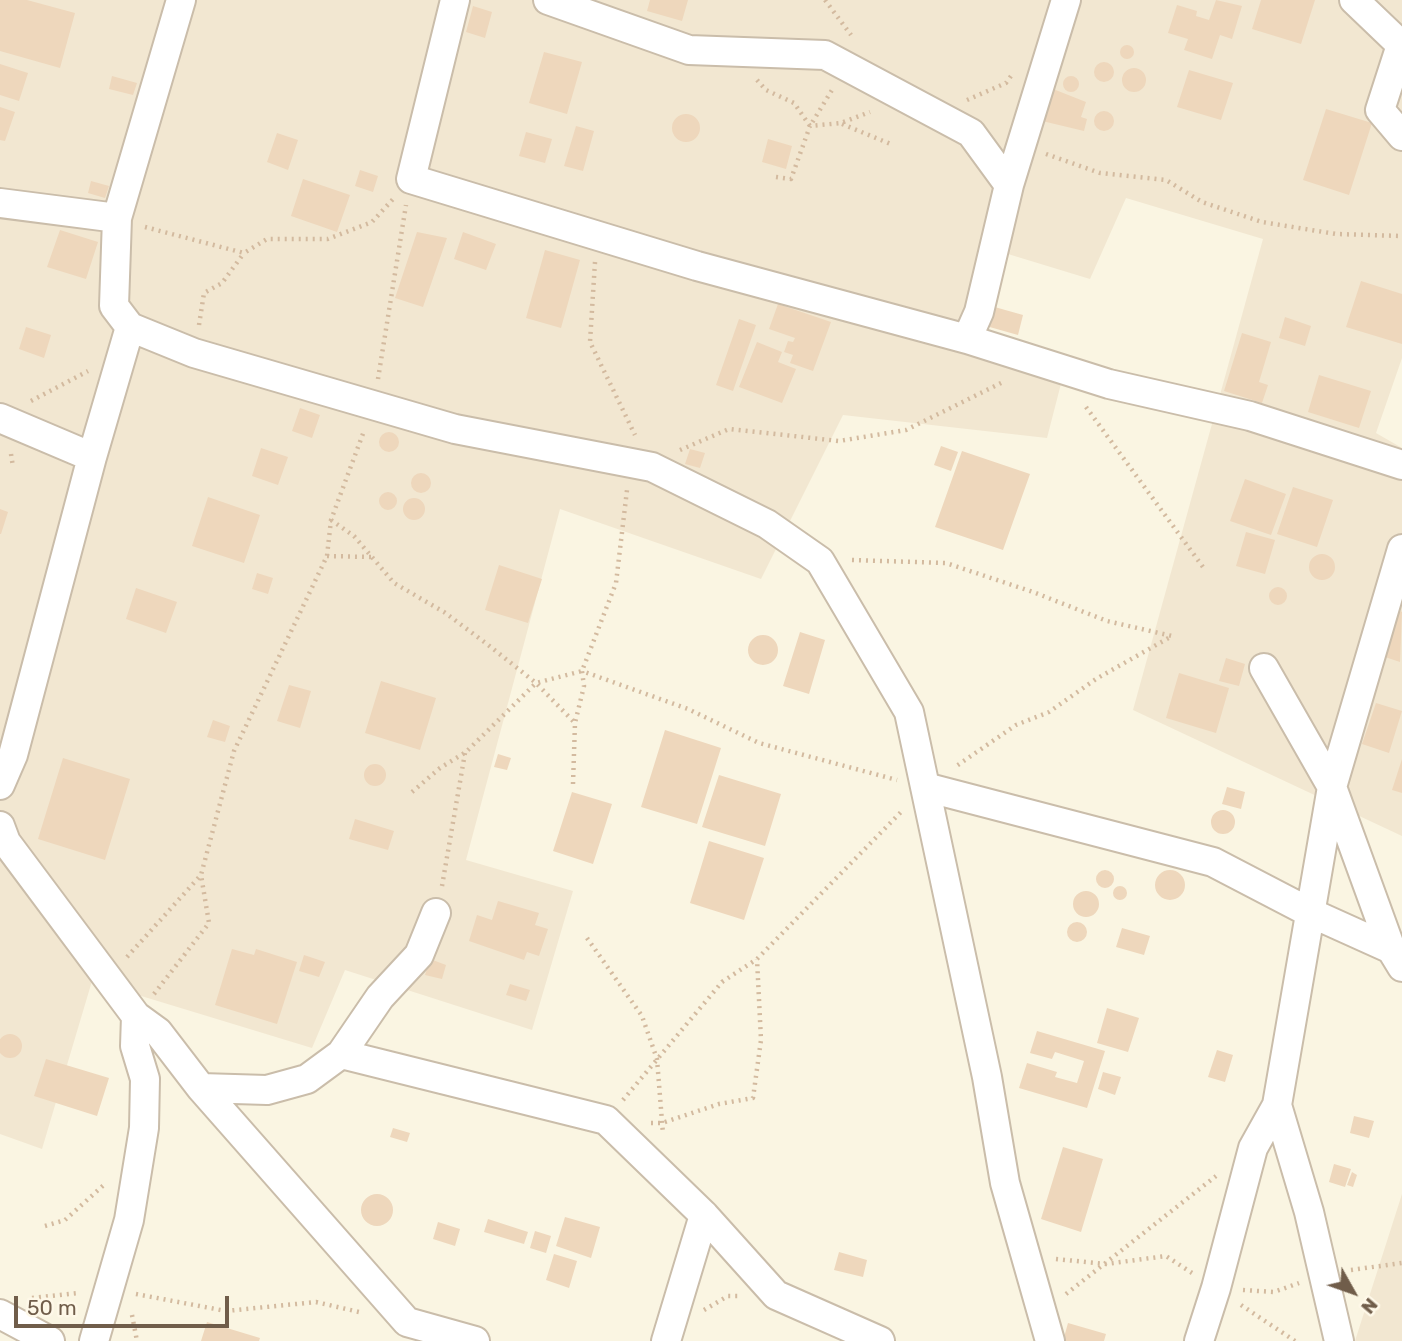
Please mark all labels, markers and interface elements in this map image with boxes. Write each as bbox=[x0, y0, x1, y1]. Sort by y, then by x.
north arrow bbox=[1318, 1257, 1388, 1327]
scale bar bbox=[18, 1282, 233, 1326]
text: N bbox=[1356, 1293, 1383, 1318]
text: 50 m bbox=[27, 1295, 77, 1320]

